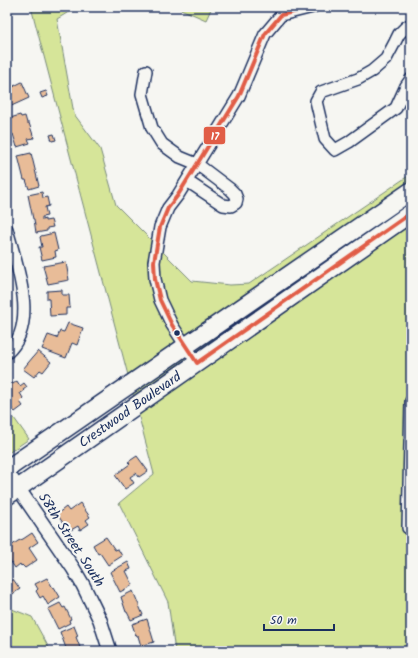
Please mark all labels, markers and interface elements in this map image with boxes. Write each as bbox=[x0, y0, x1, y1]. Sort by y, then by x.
line badge: 17 bbox=[203, 126, 226, 145]
text: 17 bbox=[211, 128, 220, 146]
unlabelled marker bbox=[172, 328, 182, 338]
street label: Crestwood Boulevard bbox=[74, 366, 187, 454]
street label: 58th Street South bbox=[32, 488, 110, 592]
scale bar bbox=[264, 606, 334, 632]
text: 50 m bbox=[270, 611, 297, 630]

